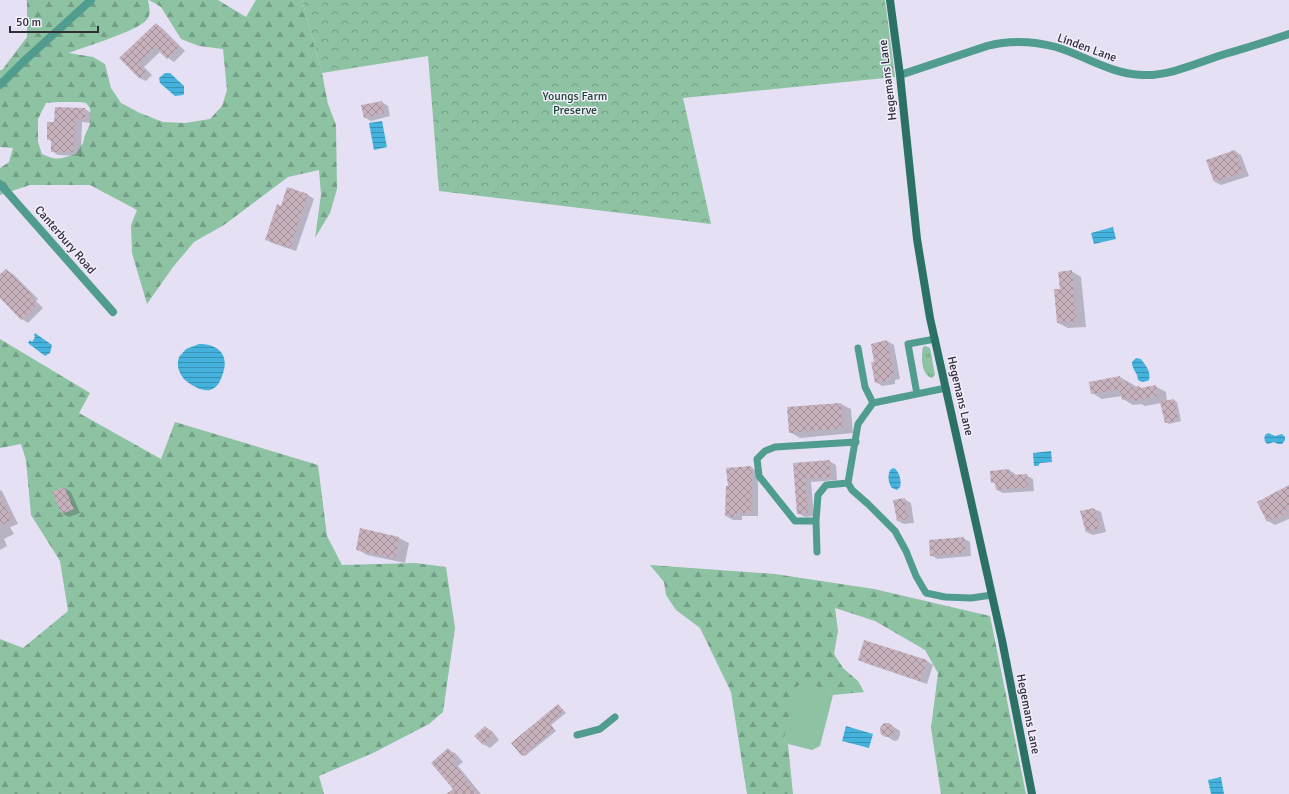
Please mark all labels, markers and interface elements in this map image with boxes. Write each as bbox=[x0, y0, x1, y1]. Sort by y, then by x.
scale bar bbox=[10, 8, 98, 34]
text: 50 m bbox=[16, 15, 41, 30]
street label: Linden Lane bbox=[1055, 30, 1119, 66]
street label: Hegemans Lane bbox=[876, 39, 900, 121]
park label: Youngs Farm Preserve bbox=[543, 89, 607, 118]
street label: Canterbury Road bbox=[31, 203, 99, 277]
street label: Hegemans Lane bbox=[944, 355, 976, 437]
street label: Hegemans Lane bbox=[1013, 673, 1043, 755]

